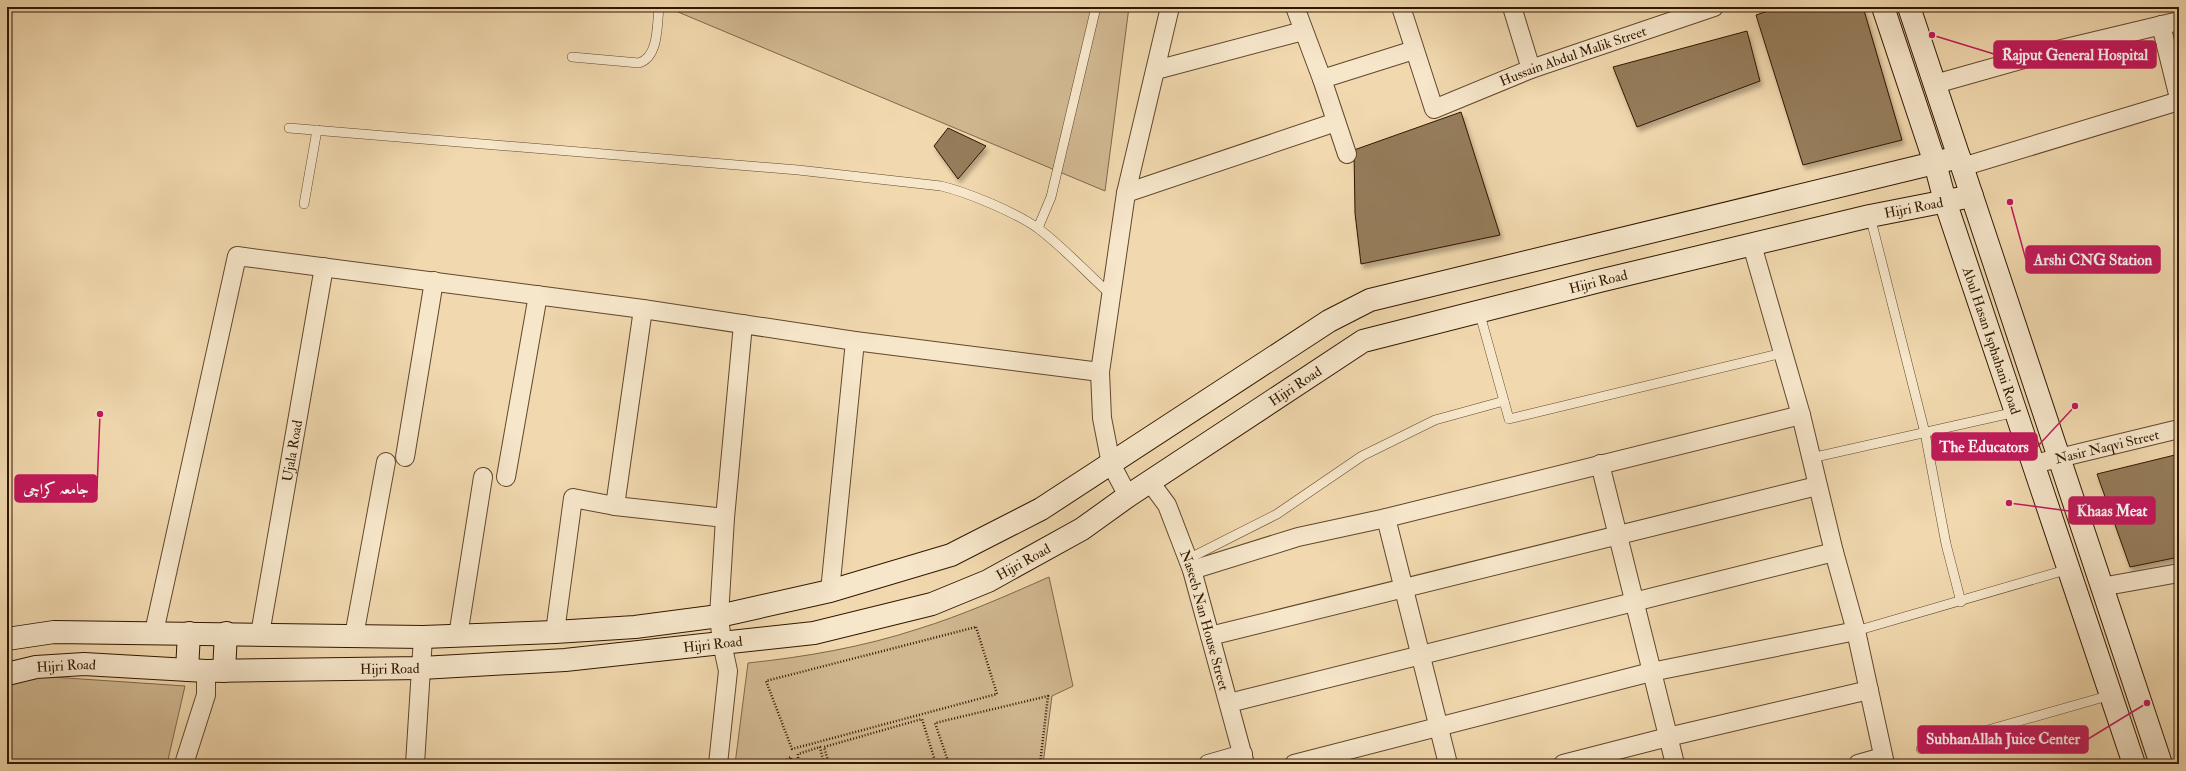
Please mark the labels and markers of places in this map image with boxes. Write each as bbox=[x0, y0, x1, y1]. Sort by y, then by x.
callout: Rajput General Hospital bbox=[1994, 41, 2156, 68]
callout: Arshi CNG Station bbox=[2026, 246, 2160, 273]
callout: The Educators bbox=[1932, 433, 2037, 460]
callout: جامعہ کراچی bbox=[15, 475, 97, 502]
callout: Khaas Meat bbox=[2069, 497, 2155, 524]
callout: SubhanAllah Juice Center bbox=[1918, 726, 2088, 753]

